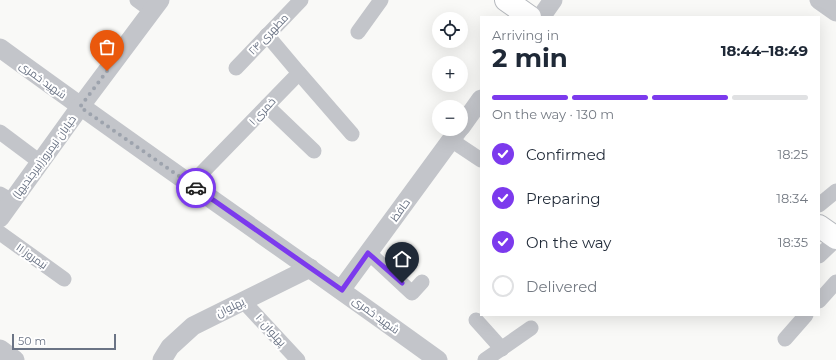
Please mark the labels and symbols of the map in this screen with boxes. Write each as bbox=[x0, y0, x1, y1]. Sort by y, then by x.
street label: مطهری ۲۴ bbox=[245, 11, 291, 57]
pin bbox=[90, 30, 124, 71]
street label: شهید خمری bbox=[17, 58, 69, 102]
street label: خمری ۱ bbox=[246, 94, 278, 128]
street label: خیابان نیمروز(بیرجندیها) bbox=[9, 112, 79, 202]
courier bbox=[176, 168, 216, 208]
street label: حافظ bbox=[387, 196, 413, 224]
street label: نیمروز ۱۱ bbox=[13, 240, 51, 272]
pin bbox=[385, 242, 419, 283]
street label: شهید خمری bbox=[350, 293, 402, 337]
street label: پهلوان bbox=[213, 294, 247, 320]
street label: پهلوان ۱۰ bbox=[253, 311, 289, 349]
scale bar bbox=[12, 332, 116, 351]

